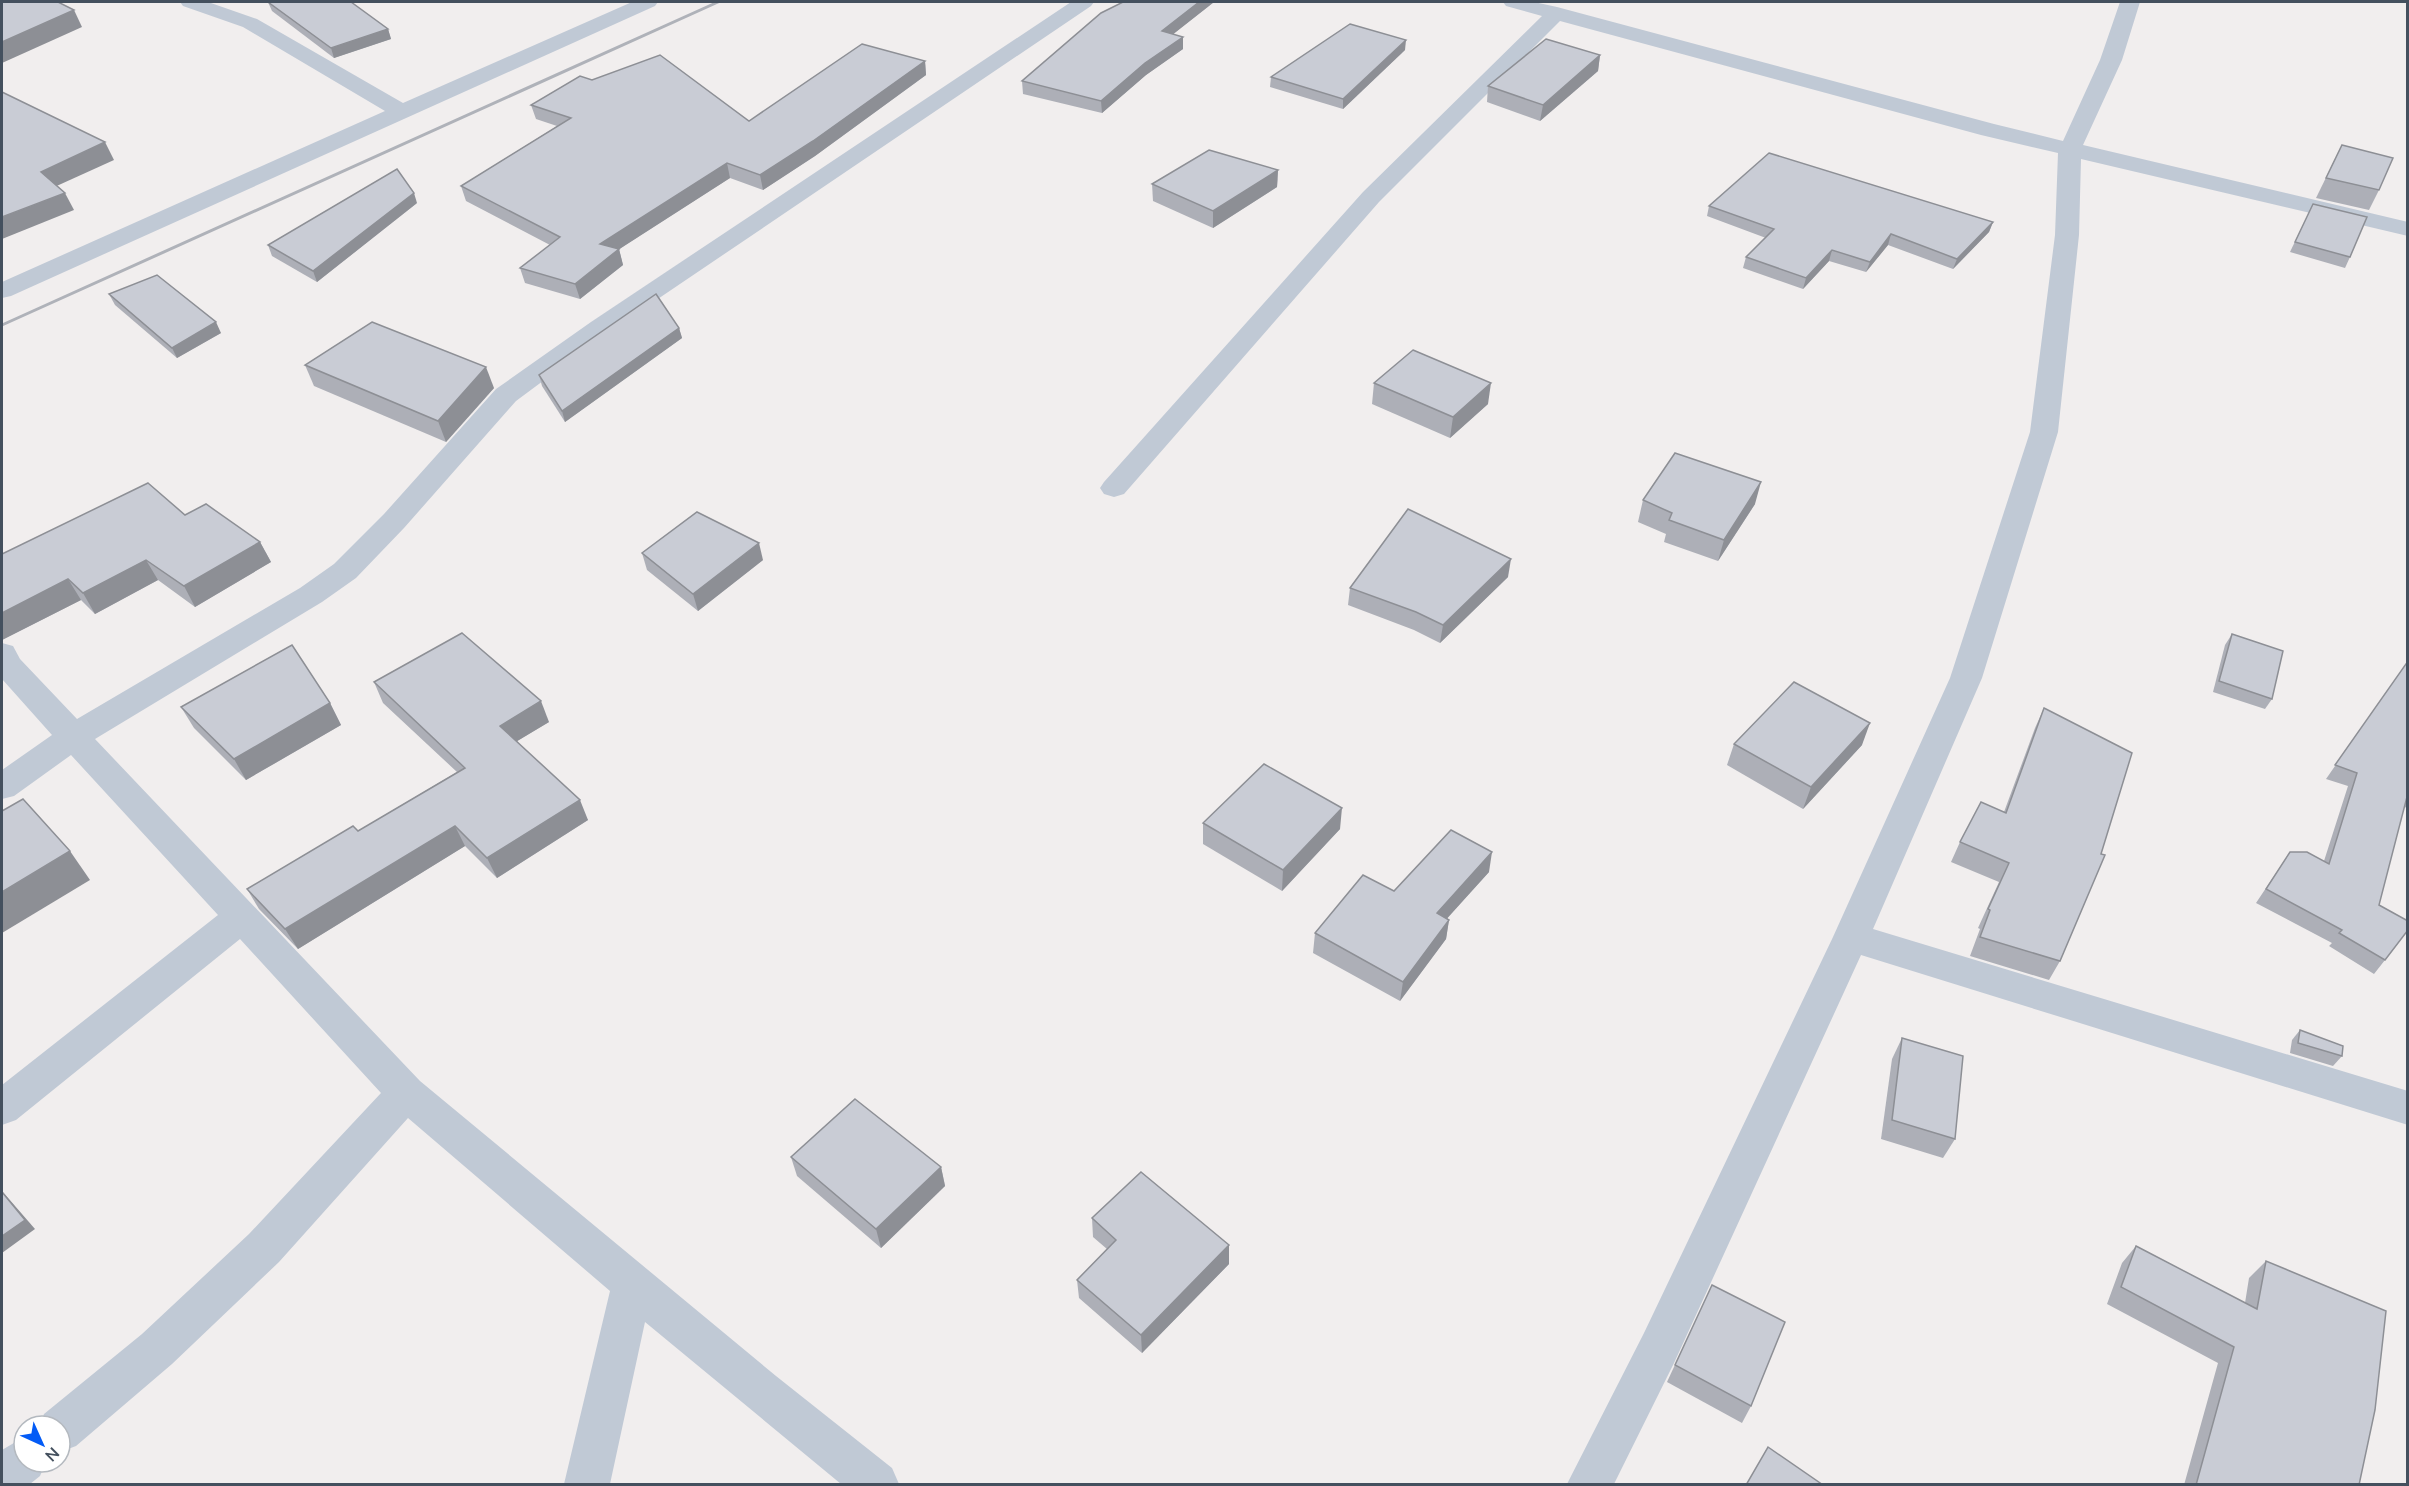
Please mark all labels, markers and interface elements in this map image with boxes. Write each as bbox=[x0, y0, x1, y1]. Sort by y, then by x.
north arrow bbox=[12, 1414, 72, 1474]
text: N bbox=[40, 1442, 64, 1466]

